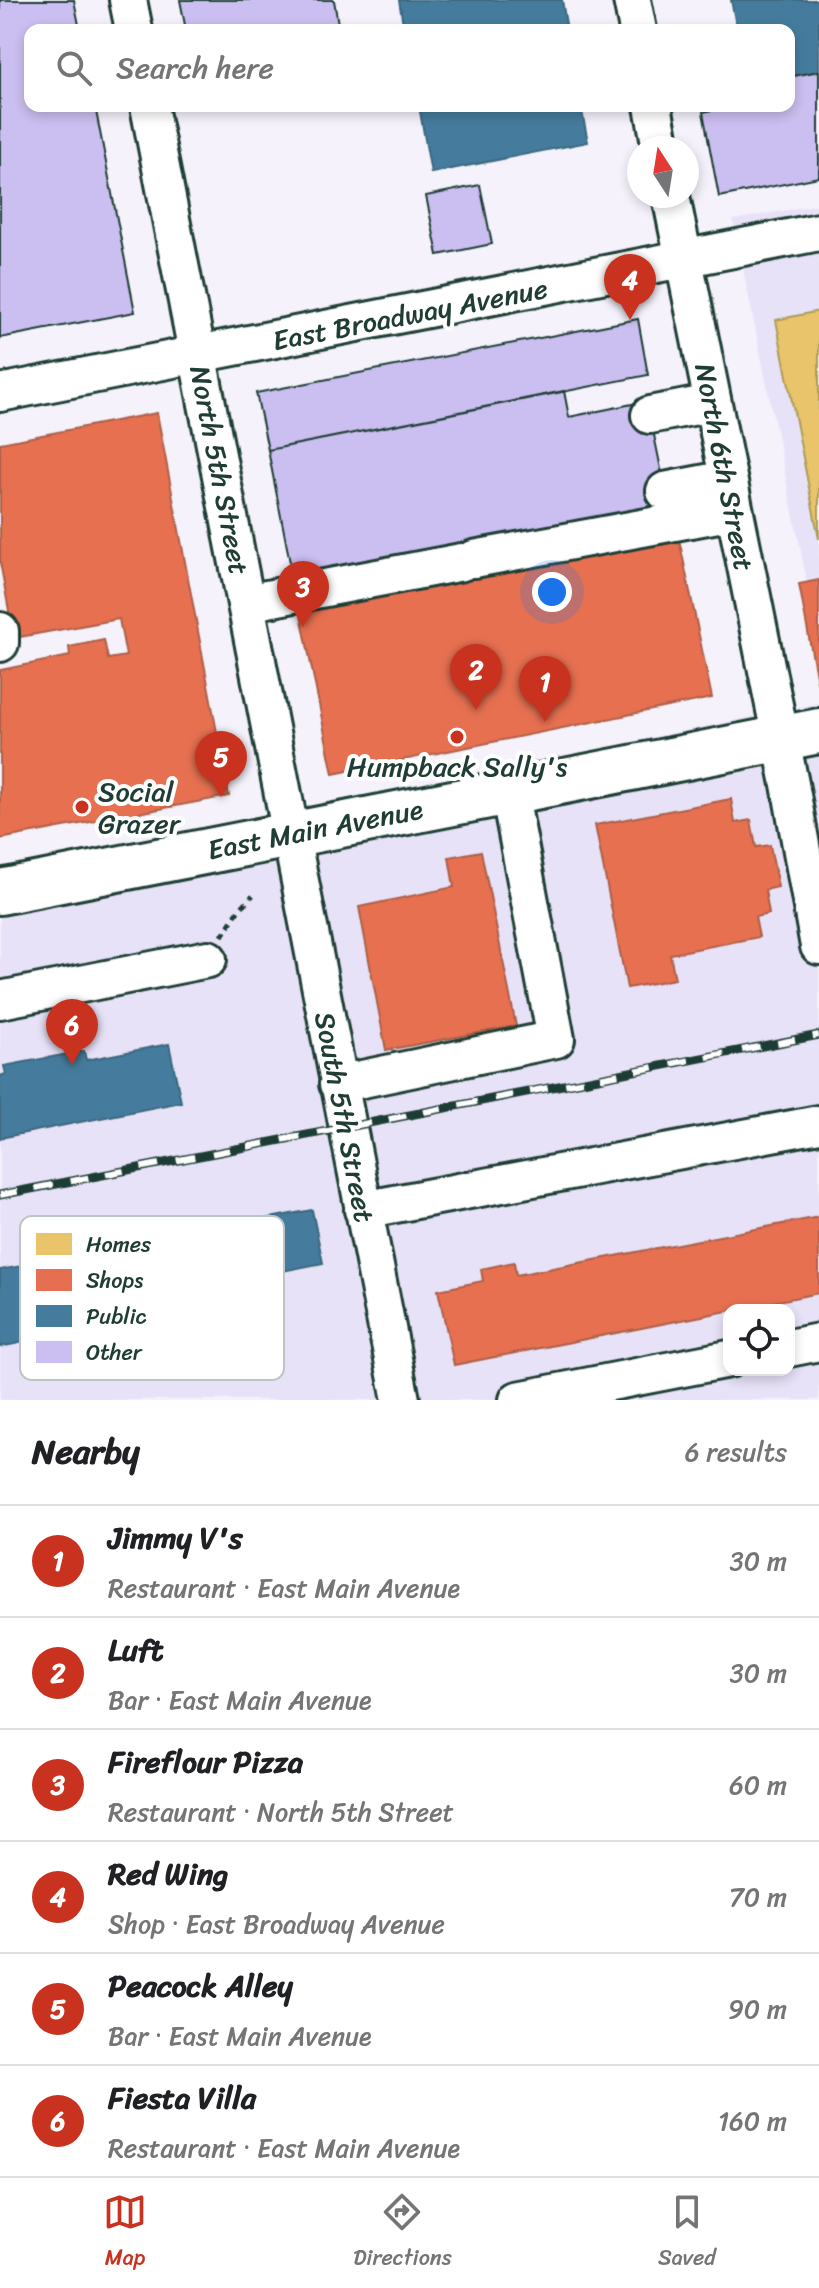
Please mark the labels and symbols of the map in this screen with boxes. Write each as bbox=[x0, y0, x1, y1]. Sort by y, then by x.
north arrow bbox=[627, 136, 699, 208]
pin: 4 bbox=[604, 254, 656, 320]
street label: East Broadway Avenue bbox=[268, 264, 552, 365]
street label: North 6th Street bbox=[680, 359, 769, 575]
street label: North 5th Street bbox=[175, 361, 264, 579]
pin: 3 bbox=[277, 561, 329, 627]
your location bbox=[532, 572, 572, 612]
pin: 2 bbox=[450, 644, 502, 710]
pin: 1 bbox=[519, 656, 571, 722]
marker: Humpback Sally's bbox=[448, 728, 466, 746]
pin: 5 bbox=[195, 731, 247, 797]
place label: Humpback Sally's bbox=[347, 742, 568, 791]
place label: Social Grazer bbox=[98, 767, 182, 848]
street label: East Main Avenue bbox=[203, 785, 427, 874]
marker: Social Grazer bbox=[73, 798, 91, 816]
pin: 6 bbox=[46, 999, 98, 1065]
street label: South 5th Street bbox=[300, 1008, 389, 1227]
legend bbox=[20, 1216, 284, 1380]
text: Homes bbox=[86, 1225, 152, 1264]
text: Shops bbox=[86, 1261, 143, 1300]
text: Public bbox=[86, 1297, 147, 1336]
text: Other bbox=[86, 1333, 143, 1372]

